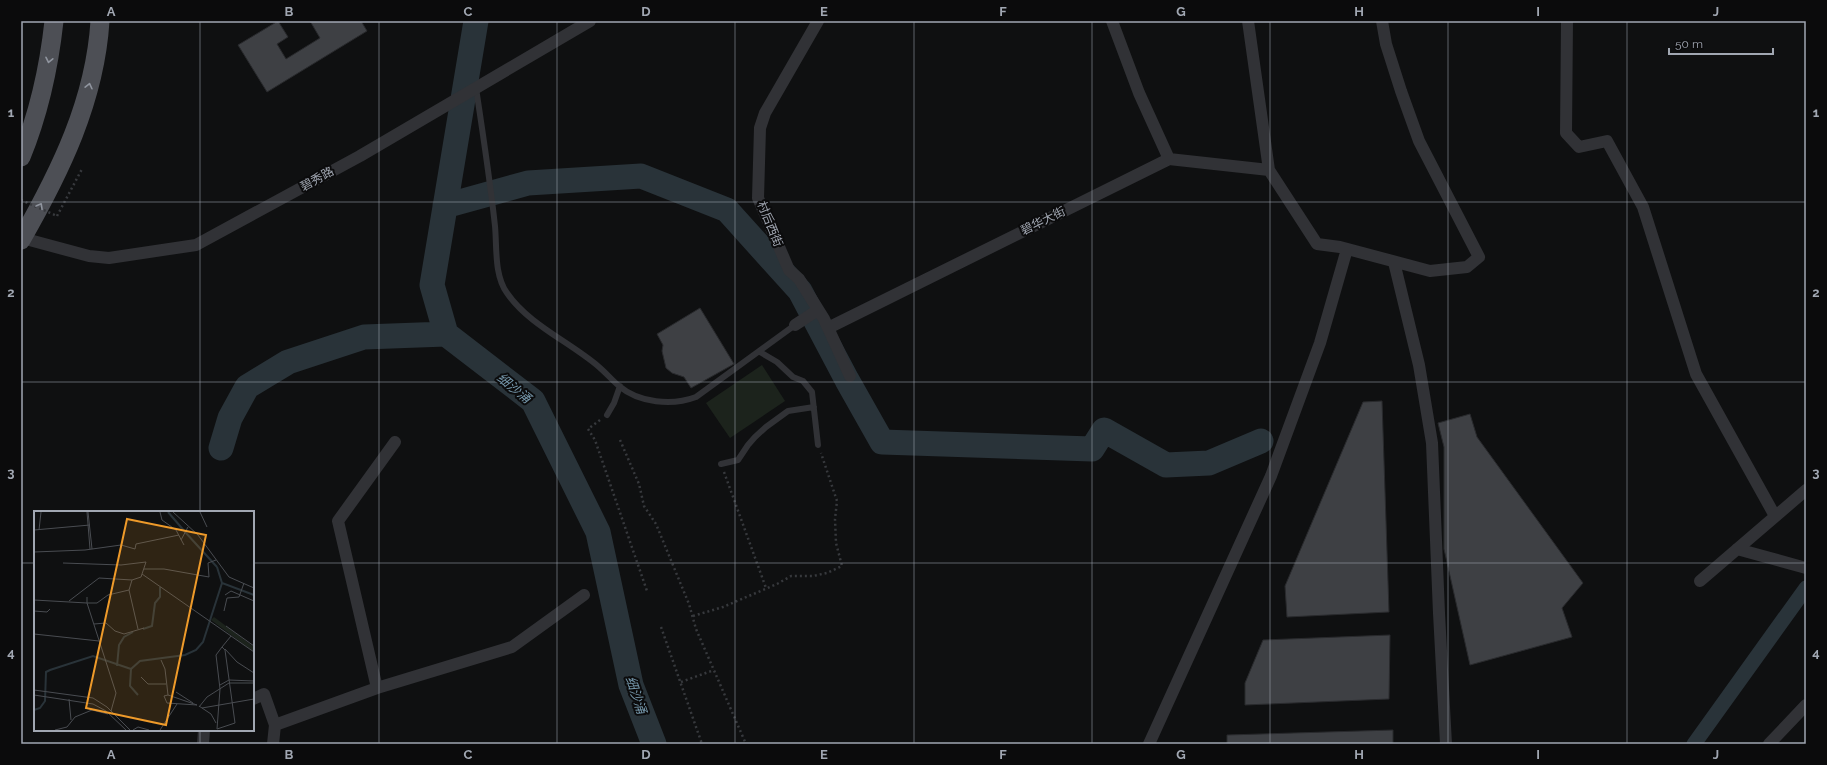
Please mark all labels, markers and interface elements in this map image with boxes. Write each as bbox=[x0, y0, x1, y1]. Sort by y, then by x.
text: A bbox=[107, 4, 116, 19]
text: B bbox=[285, 4, 294, 19]
text: C bbox=[464, 4, 473, 19]
text: D bbox=[641, 4, 651, 19]
text: E bbox=[820, 4, 828, 19]
text: F bbox=[999, 4, 1007, 19]
text: G bbox=[1176, 4, 1186, 19]
text: H bbox=[1354, 4, 1364, 19]
text: I bbox=[1536, 4, 1540, 19]
text: J bbox=[1713, 4, 1719, 19]
scale bar bbox=[1669, 30, 1773, 56]
text: 50 m bbox=[1675, 37, 1703, 51]
one-way arrow bbox=[45, 56, 53, 63]
one-way arrow bbox=[85, 83, 93, 90]
text: 1 bbox=[8, 105, 15, 120]
text: 1 bbox=[1813, 105, 1820, 120]
street label: 碧秀路 bbox=[298, 164, 336, 194]
street label: 村后西街 bbox=[755, 199, 785, 249]
one-way arrow bbox=[35, 203, 43, 210]
street label: 碧华大街 bbox=[1018, 204, 1068, 238]
text: 2 bbox=[7, 285, 15, 300]
text: 2 bbox=[1812, 285, 1820, 300]
water label: 细沙涌 bbox=[494, 370, 535, 407]
text: 3 bbox=[7, 465, 15, 480]
text: 3 bbox=[1812, 465, 1820, 480]
inset map bbox=[34, 511, 254, 731]
text: 4 bbox=[7, 645, 15, 660]
text: 4 bbox=[1812, 645, 1820, 660]
water label: 细沙涌 bbox=[623, 674, 650, 718]
text: A bbox=[107, 747, 116, 762]
text: B bbox=[285, 747, 294, 762]
text: C bbox=[464, 747, 473, 762]
text: D bbox=[641, 747, 651, 762]
text: E bbox=[820, 747, 828, 762]
text: F bbox=[999, 747, 1007, 762]
text: G bbox=[1176, 747, 1186, 762]
text: H bbox=[1354, 747, 1364, 762]
text: I bbox=[1536, 747, 1540, 762]
text: J bbox=[1713, 747, 1719, 762]

